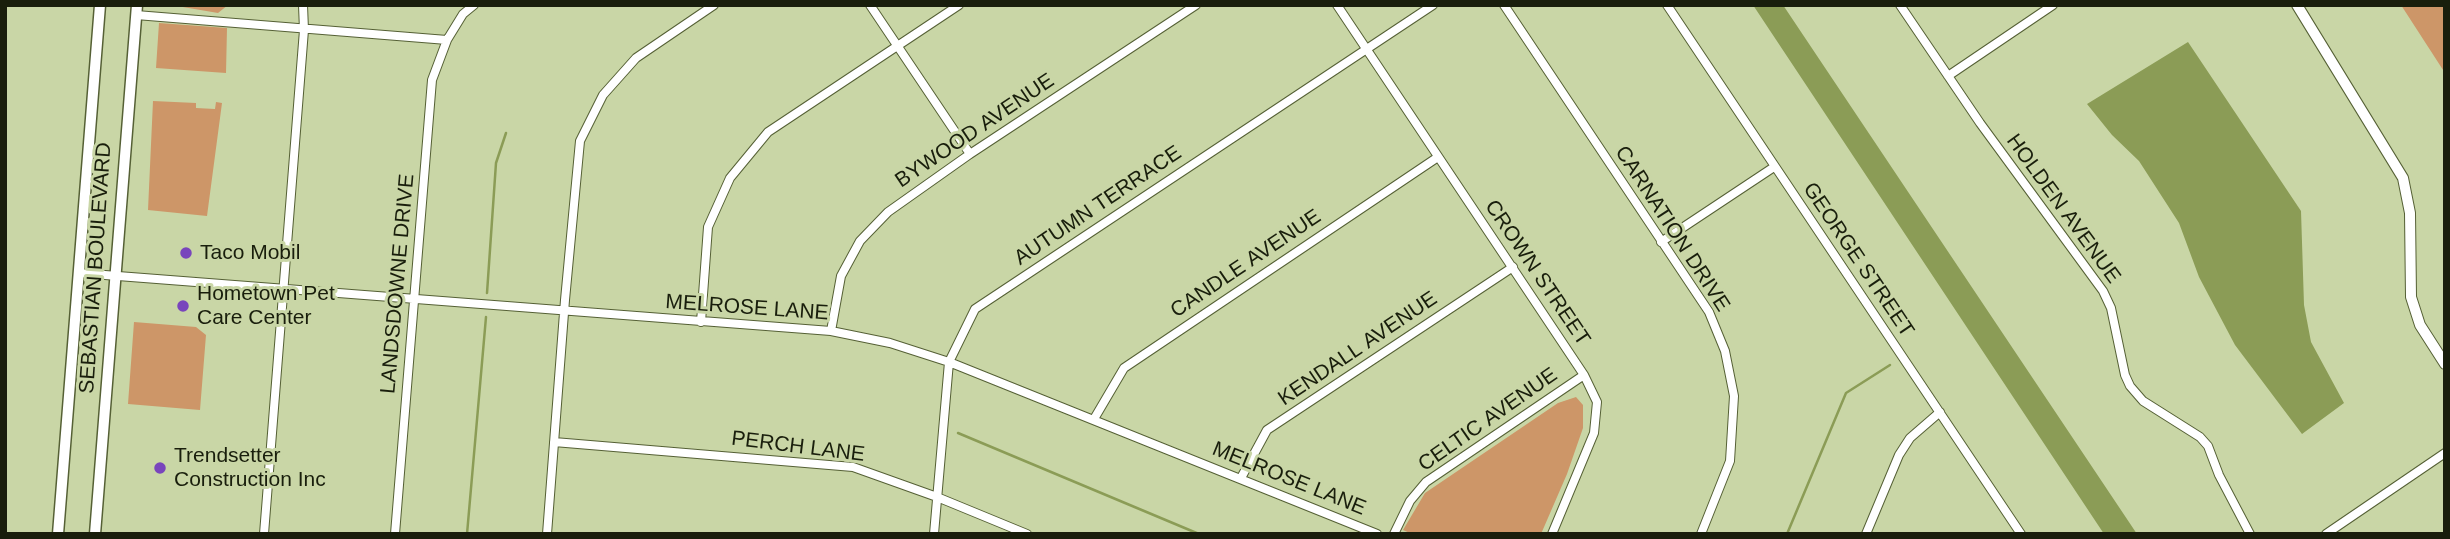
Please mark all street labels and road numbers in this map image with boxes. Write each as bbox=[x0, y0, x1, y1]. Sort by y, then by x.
street label: BYWOOD AVENUE bbox=[891, 68, 1059, 194]
street label: HOLDEN AVENUE bbox=[2000, 130, 2126, 288]
street label: AUTUMN TERRACE bbox=[1010, 141, 1186, 271]
street label: SEBASTIAN BOULEVARD bbox=[75, 142, 117, 394]
street label: CARNATION DRIVE bbox=[1609, 142, 1735, 316]
street label: LANDSDOWNE DRIVE bbox=[376, 173, 420, 395]
street label: GEORGE STREET bbox=[1797, 178, 1919, 342]
street label: CROWN STREET bbox=[1479, 195, 1595, 351]
street label: CANDLE AVENUE bbox=[1166, 204, 1326, 324]
street label: KENDALL AVENUE bbox=[1274, 286, 1442, 412]
street label: MELROSE LANE bbox=[665, 290, 829, 326]
street label: CELTIC AVENUE bbox=[1414, 363, 1562, 477]
street label: PERCH LANE bbox=[730, 426, 866, 468]
street label: MELROSE LANE bbox=[1209, 437, 1369, 521]

